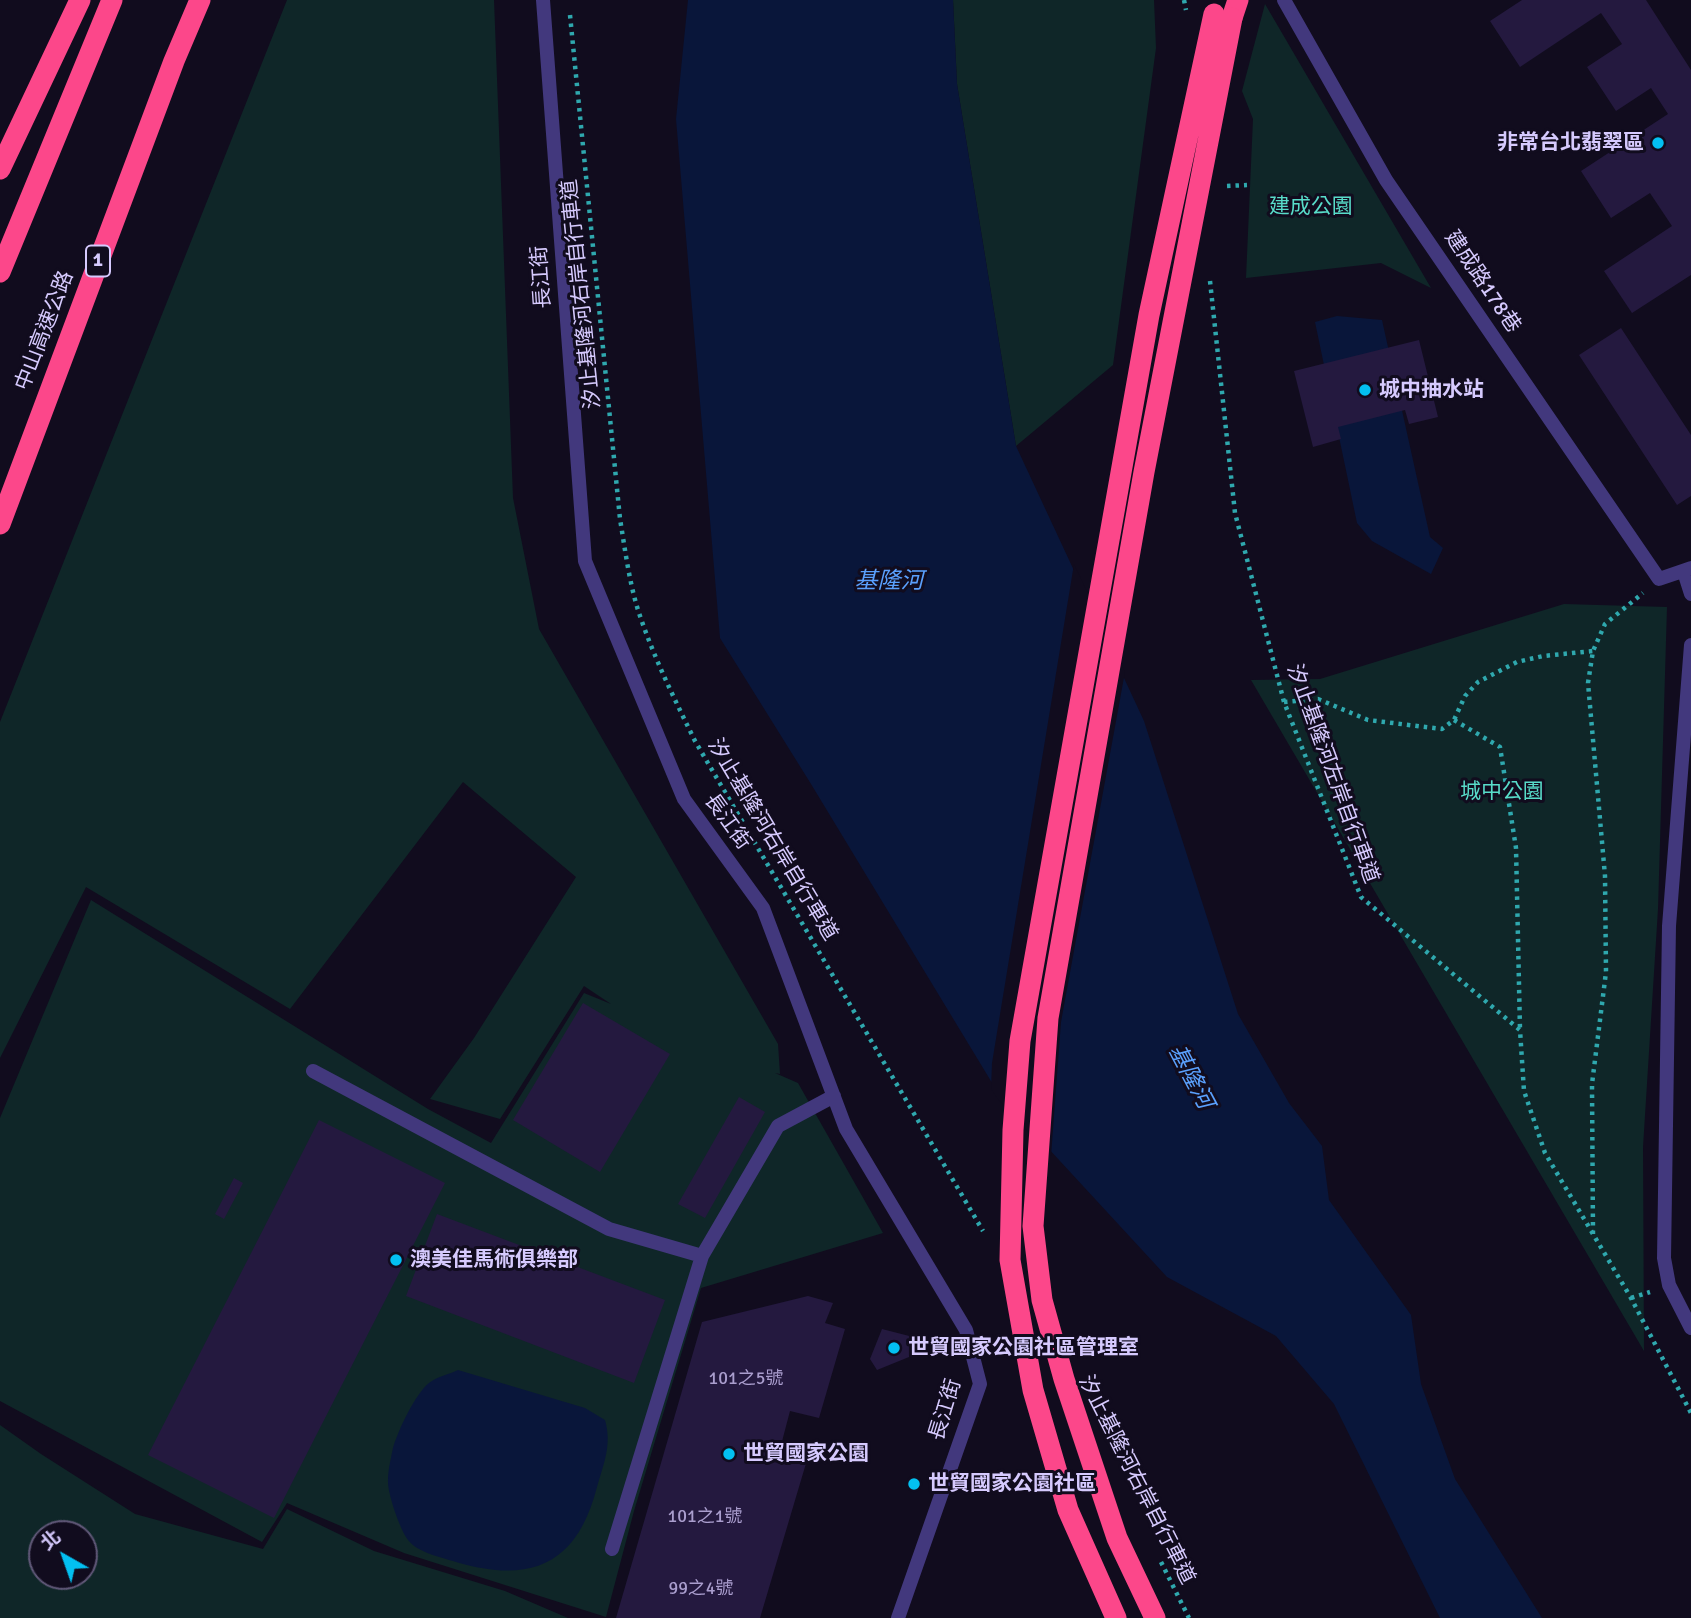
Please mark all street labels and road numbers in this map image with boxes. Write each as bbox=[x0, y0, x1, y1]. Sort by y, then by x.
street label: 汐止基隆河右岸自行車道 bbox=[557, 178, 607, 410]
street label: 建成路178巷 bbox=[1439, 226, 1525, 338]
street label: 長江街 bbox=[527, 245, 557, 309]
road number: 1 bbox=[86, 246, 110, 276]
street label: 中山高速公路 bbox=[11, 268, 79, 394]
street label: 汐止基隆河左岸自行車道 bbox=[1281, 661, 1383, 887]
street label: 汐止基隆河右岸自行車道 bbox=[702, 735, 842, 945]
street label: 長江街 bbox=[698, 789, 756, 855]
street label: 汐止基隆河右岸自行車道 bbox=[1072, 1371, 1200, 1589]
street label: 長江街 bbox=[925, 1376, 967, 1444]

